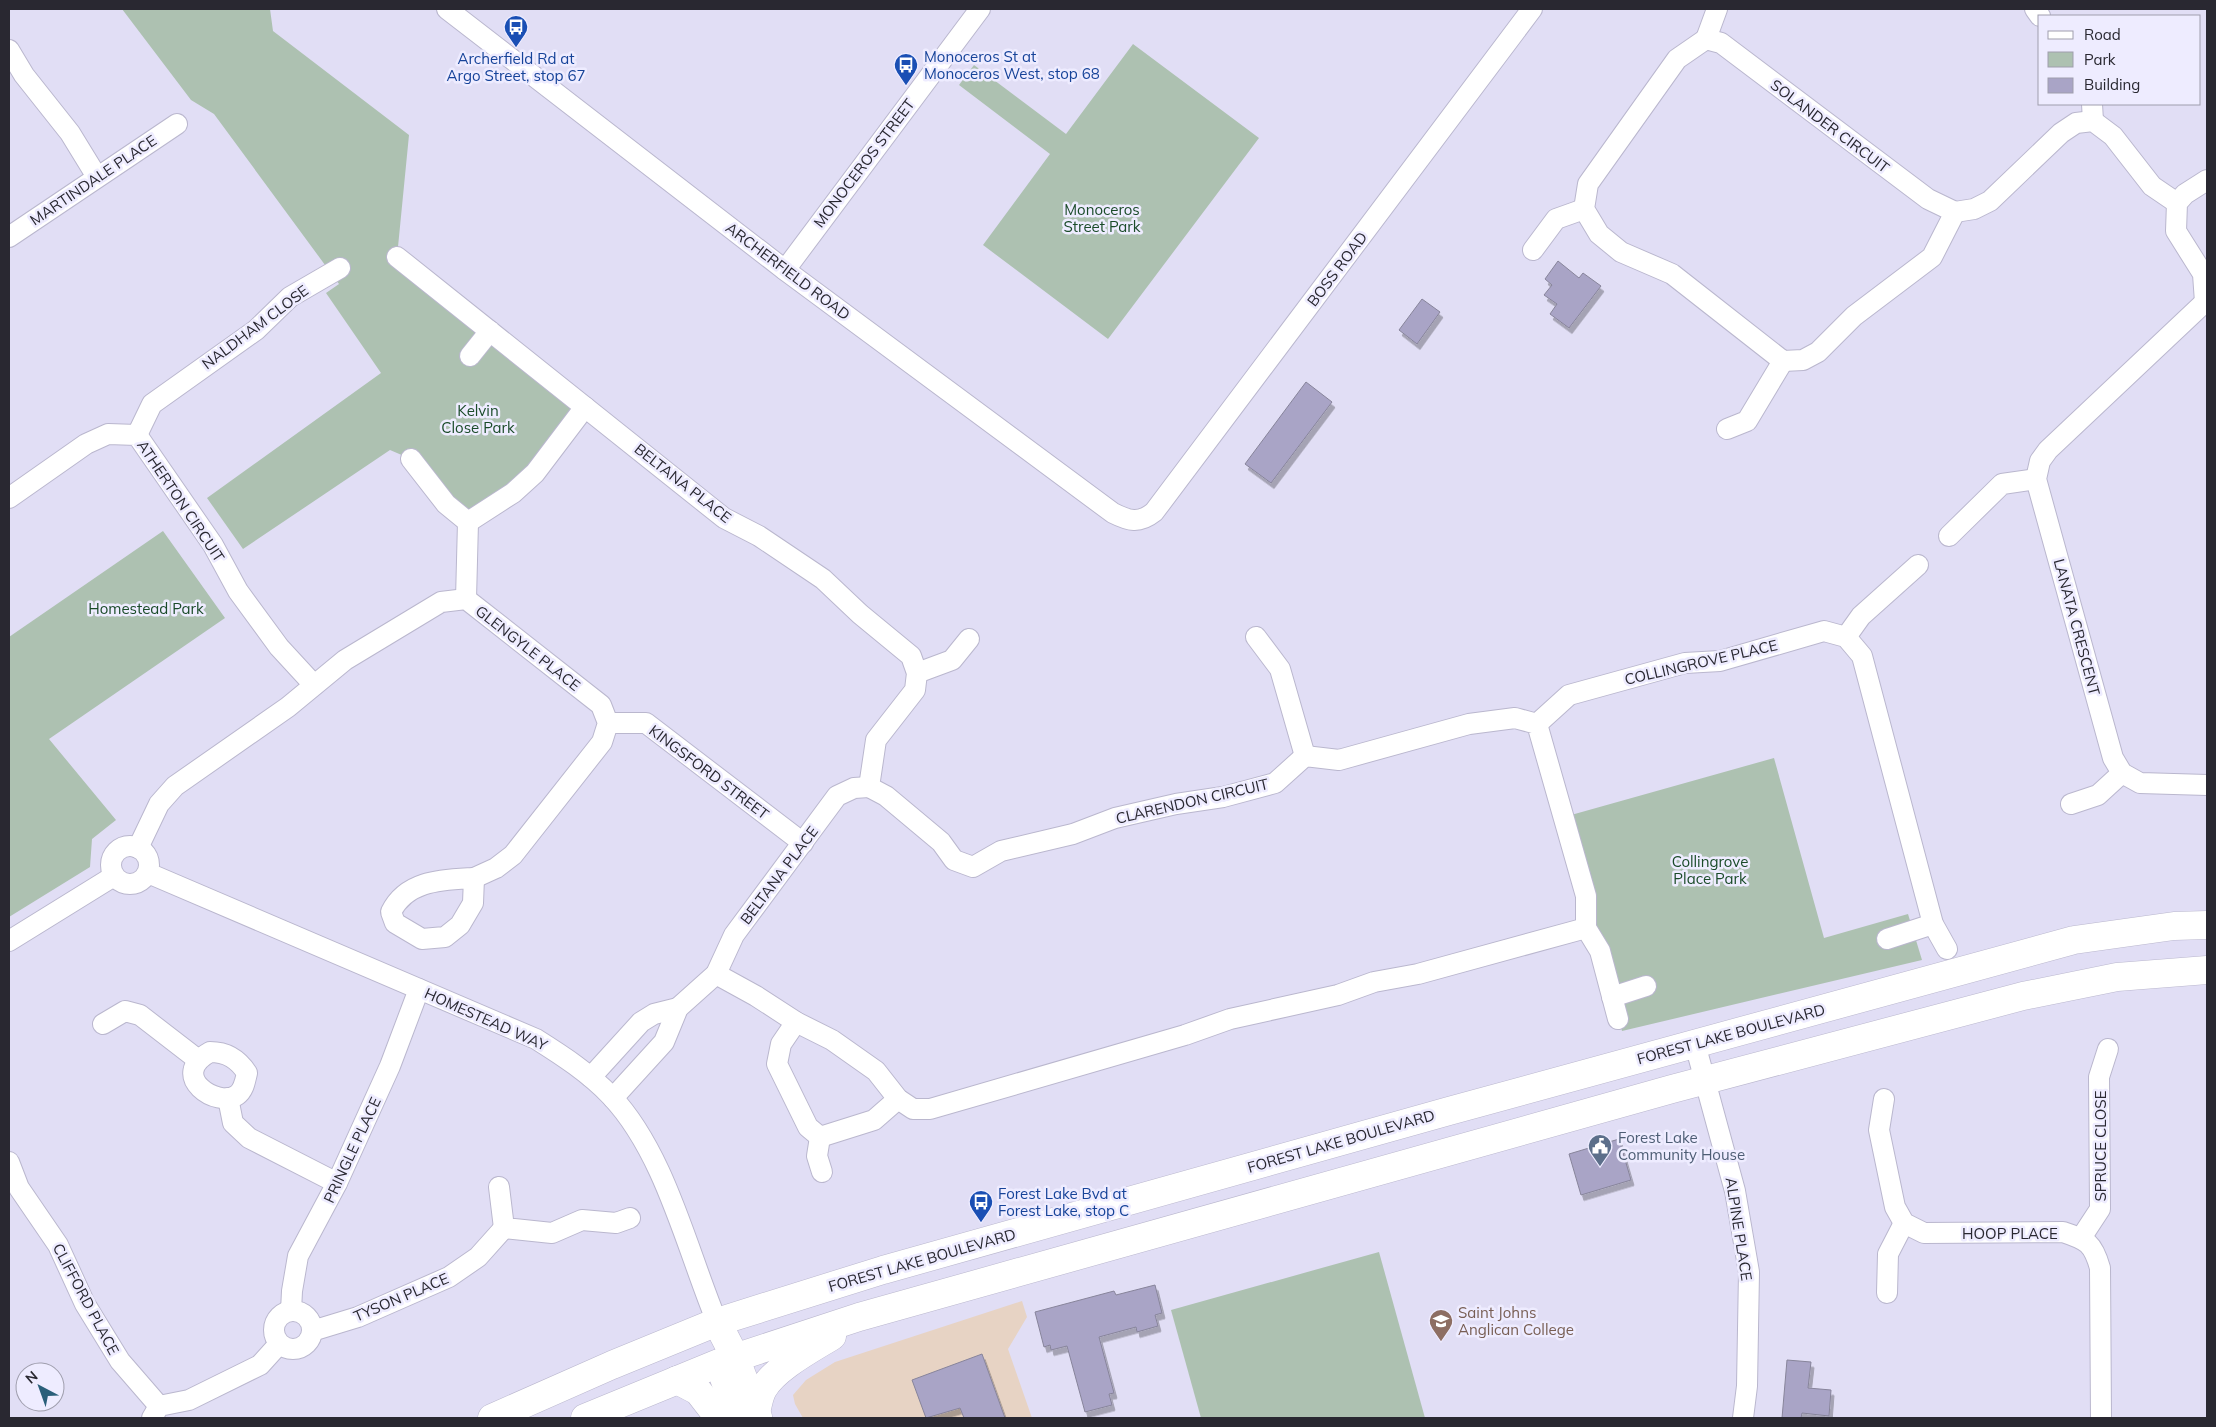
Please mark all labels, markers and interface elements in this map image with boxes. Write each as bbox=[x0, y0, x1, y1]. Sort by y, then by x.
bus stop icon: Archerfield Rd at Argo Street, stop 67 bbox=[503, 14, 529, 48]
legend bbox=[2038, 15, 2201, 105]
text: Road bbox=[2084, 25, 2121, 44]
place label: Monoceros St at Monoceros West, stop 68 bbox=[924, 47, 1100, 83]
place label: Archerfield Rd at Argo Street, stop 67 bbox=[447, 49, 585, 85]
text: Park bbox=[2084, 50, 2116, 69]
bus stop icon: Monoceros St at Monoceros West, stop 68 bbox=[893, 52, 919, 86]
street label: SOLANDER CIRCUIT bbox=[1767, 75, 1893, 177]
text: Building bbox=[2084, 75, 2140, 94]
street label: MONOCEROS STREET bbox=[809, 95, 919, 231]
street label: MARTINDALE PLACE bbox=[26, 130, 160, 229]
park label: Monoceros Street Park bbox=[1064, 200, 1141, 236]
street label: ARCHERFIELD ROAD bbox=[722, 218, 854, 324]
street label: BOSS ROAD bbox=[1303, 228, 1371, 310]
street label: NALDHAM CLOSE bbox=[198, 281, 312, 373]
park label: Kelvin Close Park bbox=[441, 401, 515, 437]
street label: ATHERTON CIRCUIT bbox=[133, 436, 229, 566]
street label: BELTANA PLACE bbox=[631, 439, 735, 527]
street label: LANATA CRESCENT bbox=[2050, 557, 2104, 697]
park label: Homestead Park bbox=[88, 599, 204, 618]
street label: GLENGYLE PLACE bbox=[472, 601, 584, 695]
street label: COLLINGROVE PLACE bbox=[1623, 635, 1779, 689]
street label: KINGSFORD STREET bbox=[645, 721, 773, 823]
street label: CLARENDON CIRCUIT bbox=[1114, 774, 1270, 828]
street label: BELTANA PLACE bbox=[736, 822, 822, 928]
park label: Collingrove Place Park bbox=[1672, 852, 1748, 888]
street label: HOMESTEAD WAY bbox=[422, 983, 551, 1055]
street label: FOREST LAKE BOULEVARD bbox=[1635, 1000, 1827, 1068]
street label: SPRUCE CLOSE bbox=[2091, 1090, 2110, 1202]
street label: PRINGLE PLACE bbox=[319, 1094, 385, 1206]
street label: FOREST LAKE BOULEVARD bbox=[1245, 1105, 1437, 1177]
place label: Forest Lake Community House bbox=[1618, 1128, 1745, 1164]
public building icon: Forest Lake Community House bbox=[1587, 1133, 1613, 1167]
street label: ALPINE PLACE bbox=[1721, 1176, 1757, 1282]
place label: Forest Lake Bvd at Forest Lake, stop C bbox=[998, 1184, 1129, 1220]
bus stop icon: Forest Lake Bvd at Forest Lake, stop C bbox=[968, 1189, 994, 1223]
street label: FOREST LAKE BOULEVARD bbox=[826, 1224, 1018, 1296]
street label: HOOP PLACE bbox=[1962, 1224, 2058, 1243]
street label: CLIFFORD PLACE bbox=[49, 1240, 123, 1358]
street label: TYSON PLACE bbox=[351, 1268, 452, 1326]
place label: Saint Johns Anglican College bbox=[1458, 1303, 1574, 1339]
school or university icon: Saint Johns Anglican College bbox=[1428, 1308, 1454, 1342]
north arrow bbox=[15, 1362, 65, 1412]
text: N bbox=[22, 1367, 41, 1387]

